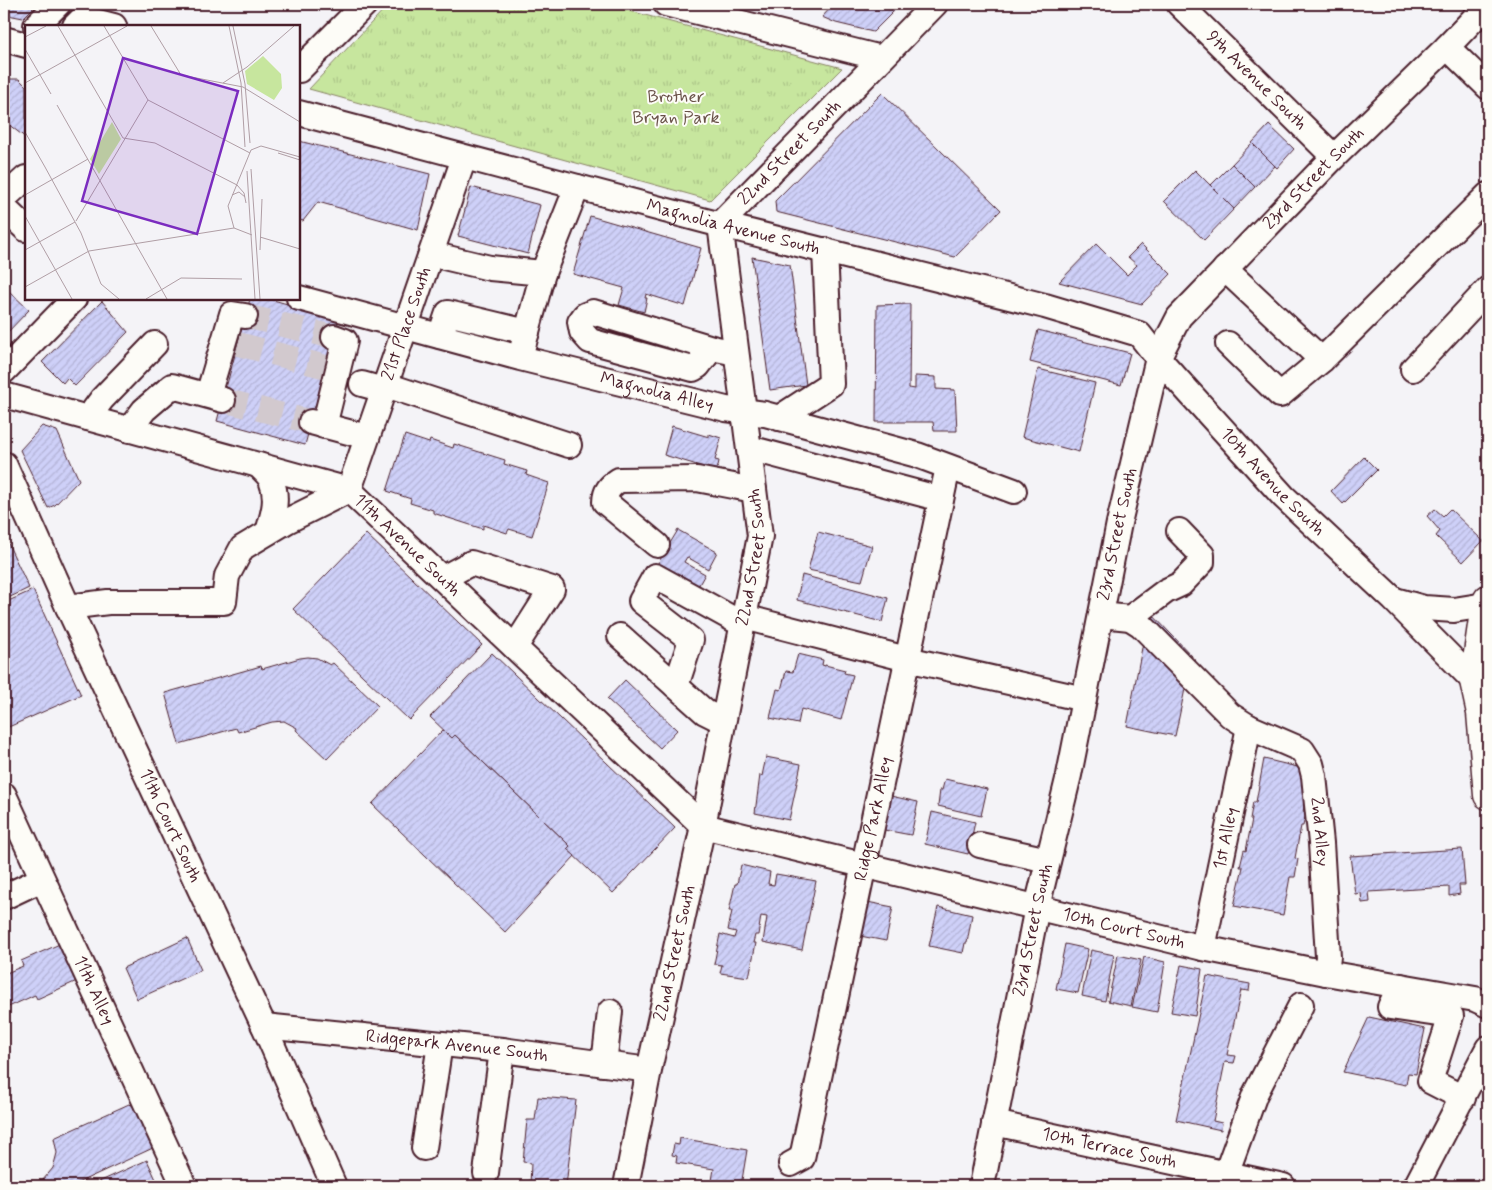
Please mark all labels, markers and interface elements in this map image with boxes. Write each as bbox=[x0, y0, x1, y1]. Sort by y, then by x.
inset map bbox=[25, 25, 300, 300]
street label: 9th Avenue South bbox=[1201, 25, 1312, 136]
park label: Brother Bryan Park bbox=[632, 85, 720, 130]
street label: 22nd Street South bbox=[733, 95, 847, 211]
street label: 23rd Street South bbox=[1258, 122, 1370, 235]
street label: Magnolia Avenue South bbox=[644, 194, 823, 261]
street label: 21st Place South bbox=[376, 264, 437, 384]
street label: Magnolia Alley bbox=[598, 366, 716, 417]
street label: 10th Avenue South bbox=[1215, 422, 1330, 541]
street label: 23rd Street South bbox=[1092, 465, 1144, 603]
street label: 22nd Street South bbox=[731, 487, 772, 628]
street label: 11th Avenue South bbox=[348, 488, 466, 602]
street label: Ridge Park Alley bbox=[849, 755, 898, 883]
street label: 11th Court South bbox=[133, 765, 207, 886]
street label: 2nd Alley bbox=[1304, 796, 1334, 867]
street label: 1st Alley bbox=[1208, 805, 1244, 872]
street label: 23rd Street South bbox=[1008, 861, 1059, 999]
street label: 22nd Street South bbox=[648, 883, 702, 1024]
street label: 10th Court South bbox=[1060, 902, 1188, 955]
street label: 11th Alley bbox=[68, 952, 120, 1029]
street label: Ridgepark Avenue South bbox=[365, 1024, 550, 1068]
street label: 10th Terrace South bbox=[1040, 1122, 1179, 1175]

